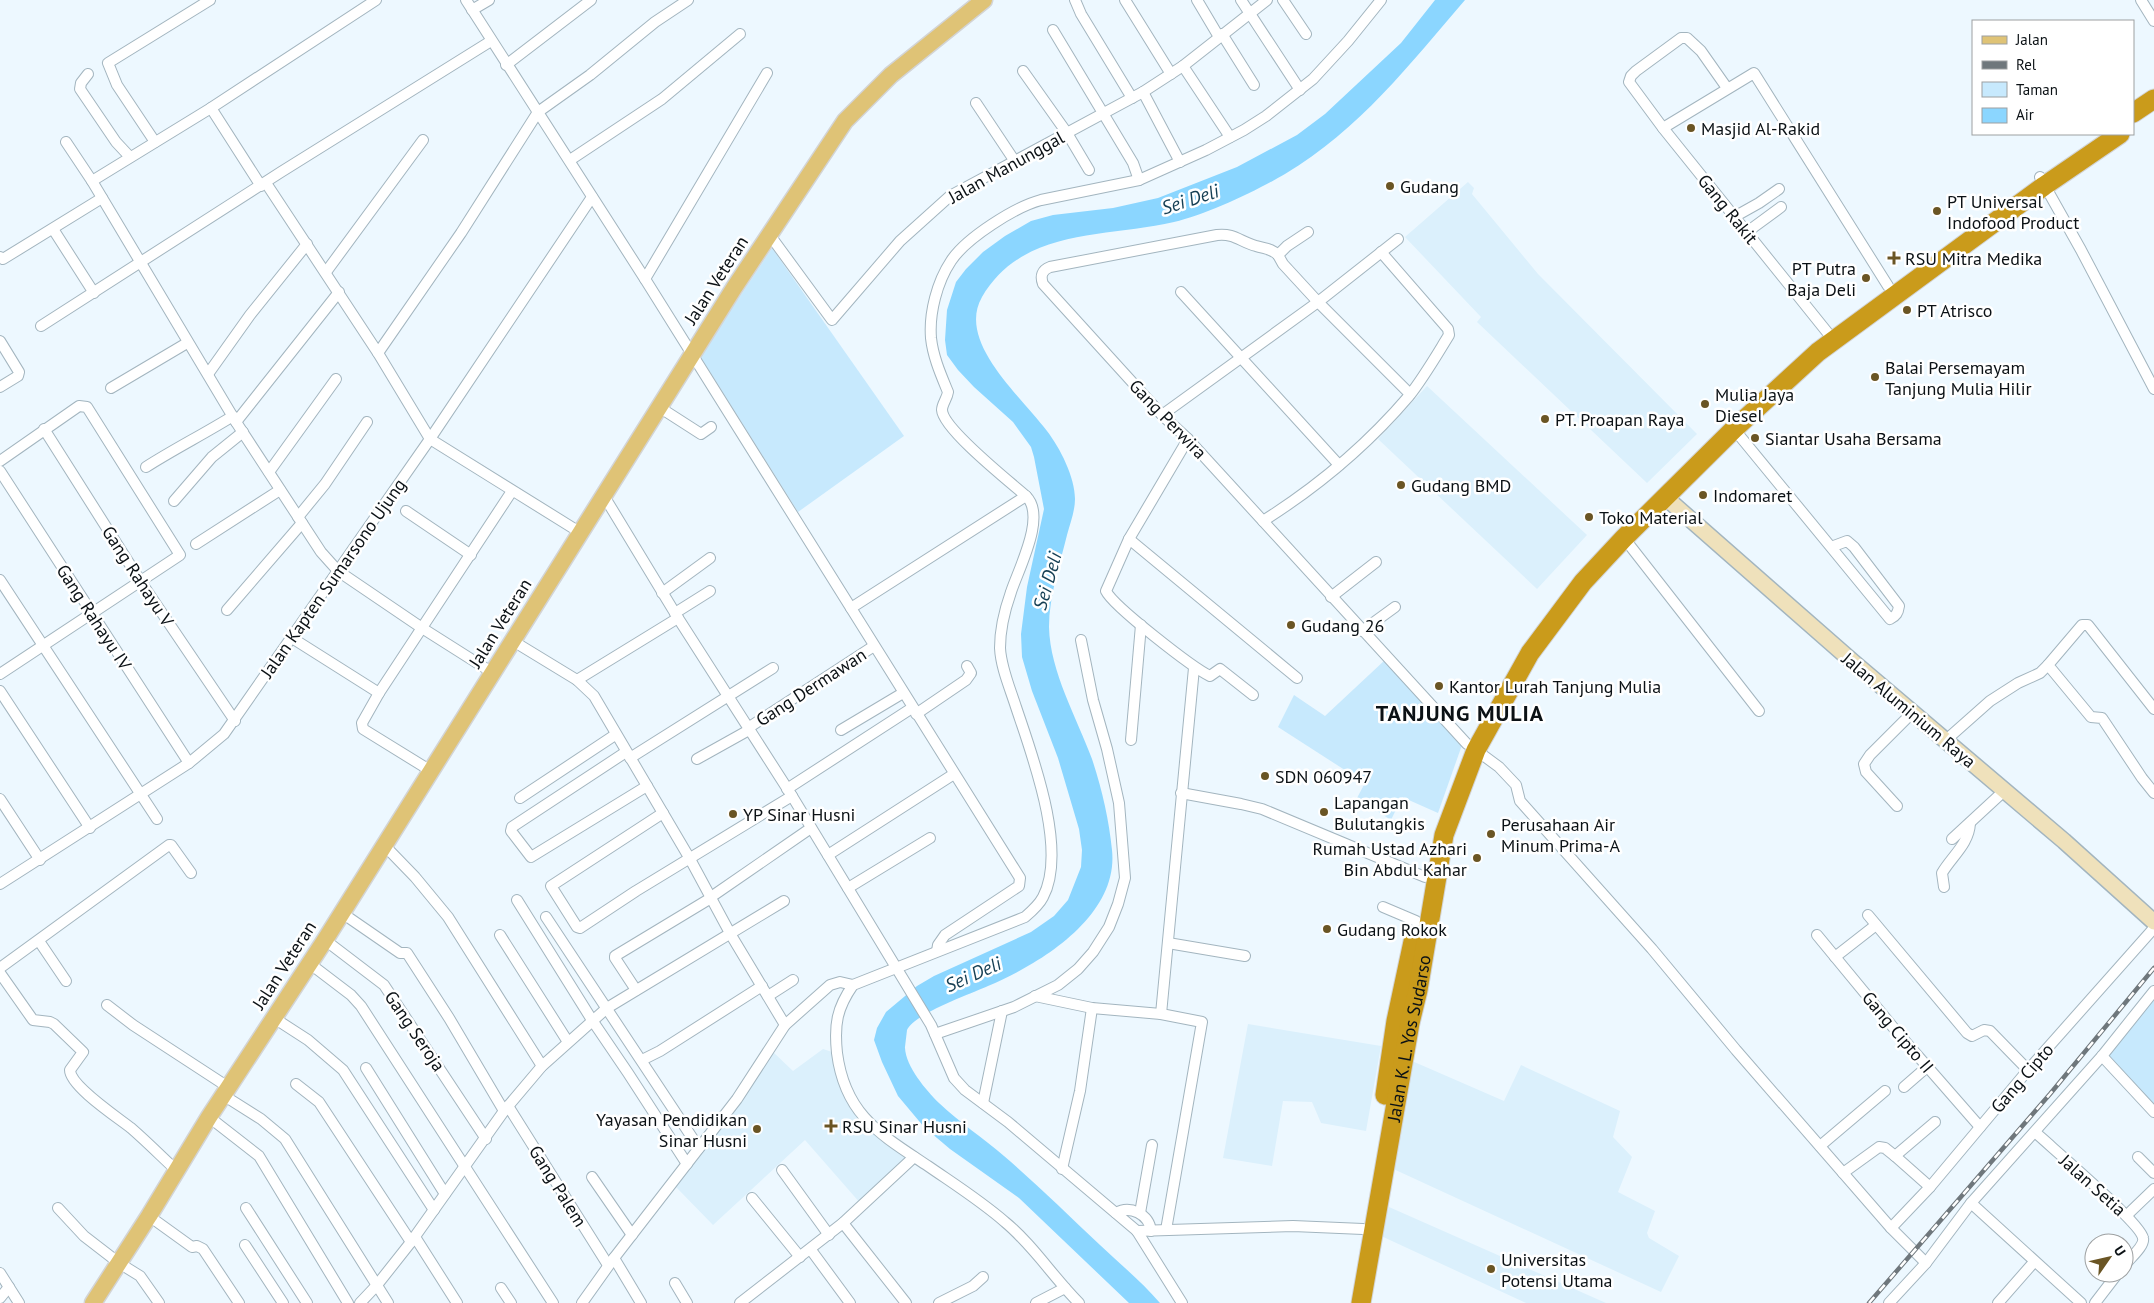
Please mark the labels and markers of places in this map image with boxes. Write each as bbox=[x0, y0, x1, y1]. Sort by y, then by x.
place label: Masjid Al-Rakid bbox=[1701, 117, 1820, 140]
marker: Masjid Al-Rakid bbox=[1685, 122, 1697, 134]
place label: Gudang bbox=[1400, 175, 1459, 198]
marker: Gudang bbox=[1384, 180, 1396, 192]
place label: PT Universal Indofood Product bbox=[1947, 190, 2079, 234]
marker: PT Universal Indofood Product bbox=[1931, 205, 1943, 217]
place label: RSU Mitra Medika bbox=[1905, 247, 2042, 270]
marker: RSU Mitra Medika bbox=[1887, 251, 1901, 265]
place label: PT Putra Baja Deli bbox=[1787, 257, 1856, 301]
marker: PT Putra Baja Deli bbox=[1860, 272, 1872, 284]
place label: PT Atrisco bbox=[1917, 299, 1993, 322]
marker: PT Atrisco bbox=[1901, 304, 1913, 316]
place label: Balai Persemayam Tanjung Mulia Hilir bbox=[1885, 356, 2032, 400]
marker: Balai Persemayam Tanjung Mulia Hilir bbox=[1869, 371, 1881, 383]
place label: Mulia Jaya Diesel bbox=[1715, 383, 1794, 427]
marker: Mulia Jaya Diesel bbox=[1699, 398, 1711, 410]
place label: PT. Proapan Raya bbox=[1555, 408, 1684, 431]
marker: PT. Proapan Raya bbox=[1539, 413, 1551, 425]
place label: Siantar Usaha Bersama bbox=[1765, 427, 1942, 450]
marker: Siantar Usaha Bersama bbox=[1749, 432, 1761, 444]
place label: Gudang BMD bbox=[1411, 474, 1511, 497]
marker: Gudang BMD bbox=[1395, 479, 1407, 491]
place label: Indomaret bbox=[1713, 484, 1792, 507]
marker: Indomaret bbox=[1697, 489, 1709, 501]
place label: Toko Material bbox=[1599, 506, 1703, 529]
marker: Toko Material bbox=[1583, 511, 1595, 523]
place label: Gudang 26 bbox=[1301, 614, 1384, 637]
marker: Gudang 26 bbox=[1285, 619, 1297, 631]
place label: Kantor Lurah Tanjung Mulia bbox=[1449, 675, 1661, 698]
marker: Kantor Lurah Tanjung Mulia bbox=[1433, 680, 1445, 692]
place label: SDN 060947 bbox=[1275, 765, 1372, 788]
marker: SDN 060947 bbox=[1259, 770, 1271, 782]
place label: Lapangan Bulutangkis bbox=[1334, 791, 1425, 835]
place label: YP Sinar Husni bbox=[743, 803, 855, 826]
marker: Lapangan Bulutangkis bbox=[1318, 806, 1330, 818]
marker: YP Sinar Husni bbox=[727, 808, 739, 820]
place label: Perusahaan Air Minum Prima-A bbox=[1501, 813, 1620, 857]
marker: Perusahaan Air Minum Prima-A bbox=[1485, 828, 1497, 840]
place label: Rumah Ustad Azhari Bin Abdul Kahar bbox=[1312, 837, 1467, 881]
marker: Rumah Ustad Azhari Bin Abdul Kahar bbox=[1471, 852, 1483, 864]
place label: Gudang Rokok bbox=[1337, 918, 1447, 941]
marker: Gudang Rokok bbox=[1321, 923, 1333, 935]
place label: Yayasan Pendidikan Sinar Husni bbox=[596, 1108, 747, 1152]
place label: RSU Sinar Husni bbox=[842, 1115, 967, 1138]
marker: RSU Sinar Husni bbox=[824, 1119, 838, 1133]
marker: Yayasan Pendidikan Sinar Husni bbox=[751, 1123, 763, 1135]
place label: Universitas Potensi Utama bbox=[1501, 1248, 1612, 1292]
marker: Universitas Potensi Utama bbox=[1485, 1263, 1497, 1275]

